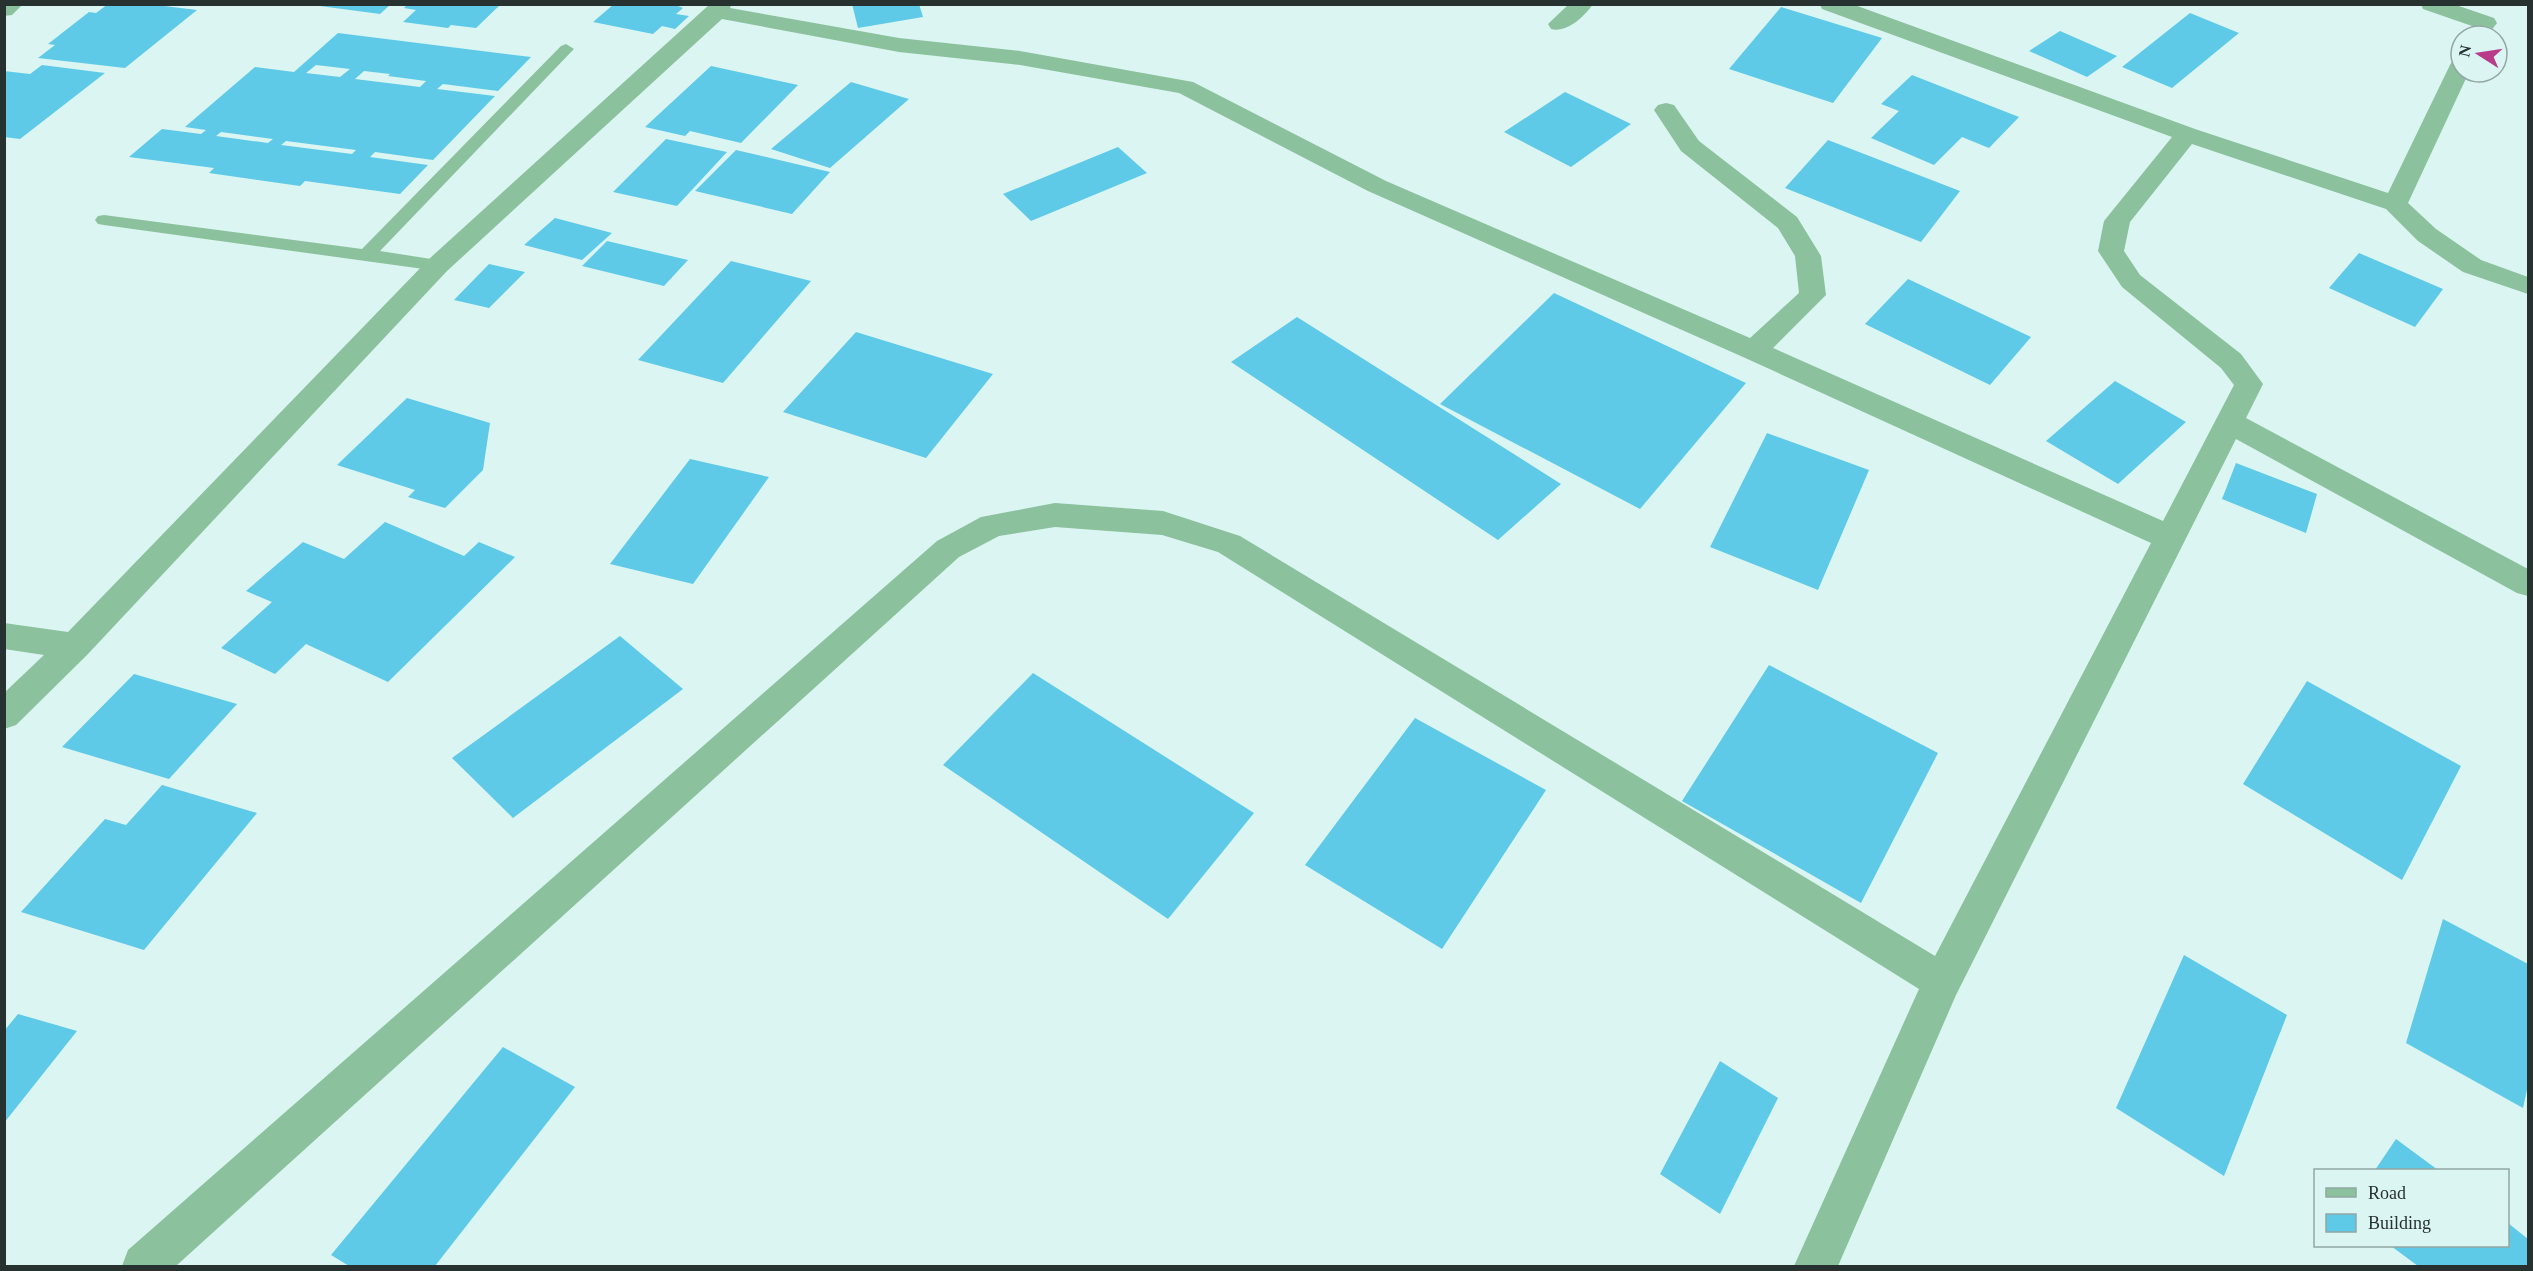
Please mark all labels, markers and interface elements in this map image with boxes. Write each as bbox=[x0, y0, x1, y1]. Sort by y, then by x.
north arrow bbox=[2449, 24, 2509, 84]
text: N bbox=[2455, 43, 2474, 58]
legend bbox=[2314, 1169, 2509, 1247]
text: Road bbox=[2368, 1183, 2406, 1203]
text: Building bbox=[2368, 1213, 2431, 1233]

